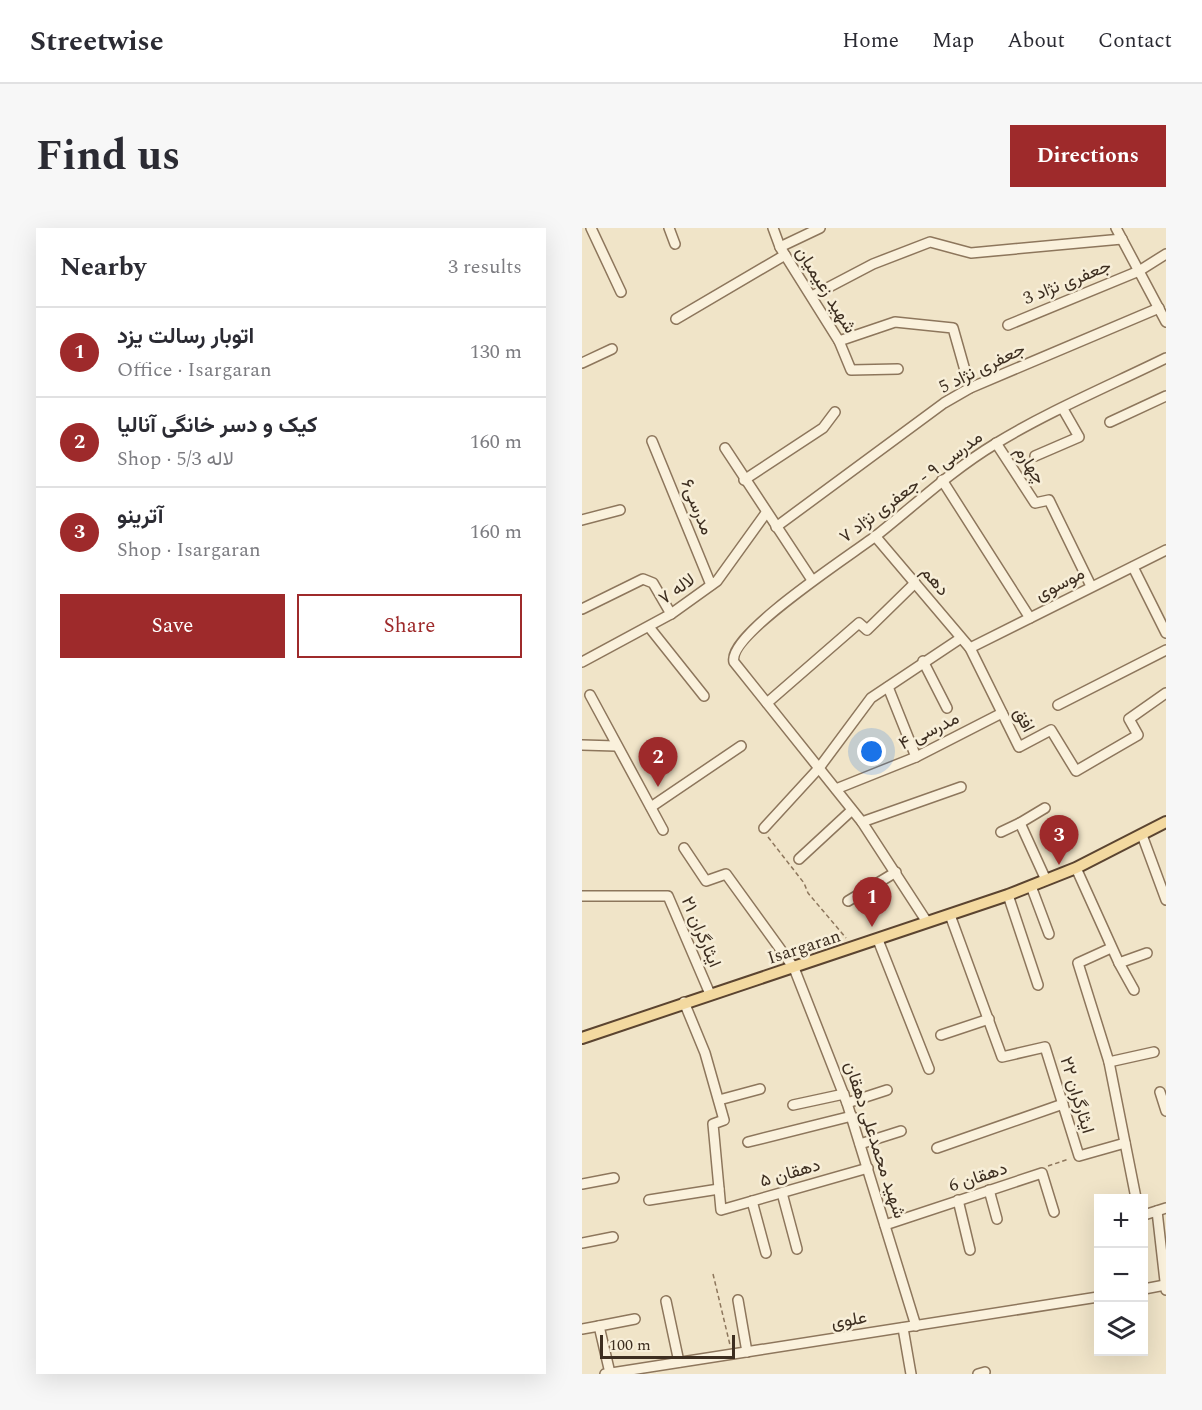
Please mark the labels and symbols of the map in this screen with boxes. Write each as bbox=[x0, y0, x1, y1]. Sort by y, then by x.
street label: شهید زعیمیان bbox=[789, 241, 863, 339]
street label: جعفری نژاد 3 bbox=[1019, 252, 1115, 312]
street label: جعفری نژاد 5 bbox=[934, 335, 1030, 401]
street label: مدرسی ۹ - جعفری نژاد ۷ bbox=[834, 424, 988, 550]
street label: چهارم bbox=[1007, 440, 1053, 490]
street label: مدرسی۶ bbox=[674, 475, 720, 539]
street label: دهم bbox=[914, 560, 956, 602]
street label: موسوی bbox=[1030, 560, 1090, 608]
street label: لاله ۷ bbox=[653, 567, 701, 611]
street label: افق bbox=[1006, 703, 1042, 737]
street label: مدرسی ۴ bbox=[894, 705, 964, 757]
your location bbox=[857, 737, 886, 766]
pin: 2 bbox=[638, 738, 678, 787]
pin: 3 bbox=[1040, 816, 1078, 865]
pin: 1 bbox=[852, 878, 892, 927]
street label: ایثارگران ۲۱ bbox=[674, 892, 728, 972]
street label: Isargaran bbox=[764, 922, 844, 972]
street label: ایثارگران ۲۲ bbox=[1053, 1053, 1101, 1137]
street label: شهید محمدعلی دهقان bbox=[837, 1058, 913, 1222]
street label: دهقان ۵ bbox=[756, 1151, 824, 1195]
street label: دهقان 6 bbox=[945, 1155, 1011, 1199]
street label: علوی bbox=[829, 1304, 869, 1336]
scale bar bbox=[600, 1332, 735, 1360]

